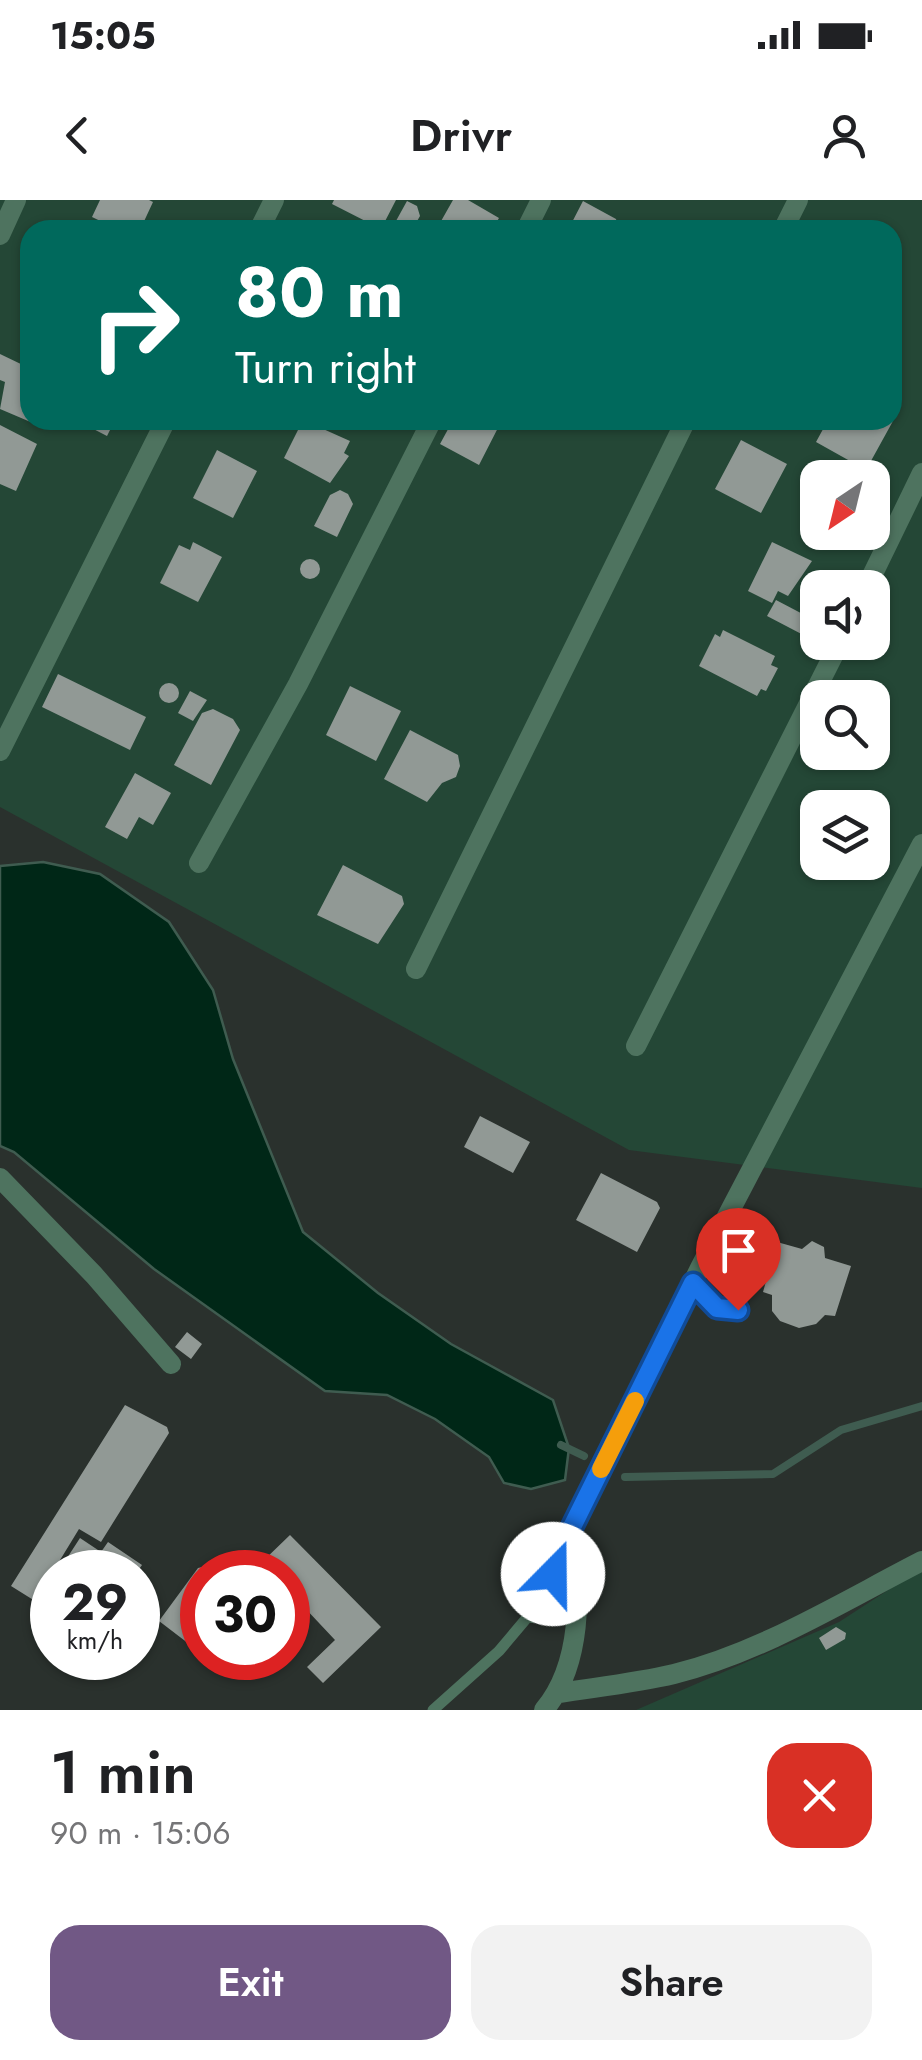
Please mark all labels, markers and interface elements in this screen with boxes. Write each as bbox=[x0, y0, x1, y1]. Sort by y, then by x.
text: 15:05 bbox=[50, 8, 156, 63]
text: Drivr bbox=[410, 103, 512, 168]
icon: back bbox=[50, 108, 105, 163]
icon: person bbox=[817, 108, 872, 163]
text: 80 m bbox=[235, 242, 404, 343]
icon: right bbox=[70, 260, 200, 390]
text: Turn right bbox=[235, 335, 416, 400]
north arrow bbox=[800, 460, 890, 550]
map controls bbox=[800, 460, 890, 880]
button: sound bbox=[800, 570, 890, 660]
button: search bbox=[800, 680, 890, 770]
button: layers bbox=[800, 790, 890, 880]
pin bbox=[696, 1208, 781, 1311]
icon: arrive bbox=[711, 1223, 766, 1278]
position arrow bbox=[501, 1522, 605, 1626]
speed limit sign: 30 bbox=[180, 1550, 310, 1680]
text: 29 bbox=[62, 1566, 128, 1639]
text: km/h bbox=[67, 1622, 123, 1658]
text: 1 min bbox=[50, 1729, 196, 1816]
button: close bbox=[767, 1743, 872, 1848]
text: 90 m · 15:06 bbox=[50, 1810, 231, 1856]
button: Exit bbox=[50, 1925, 451, 2040]
button: Share bbox=[471, 1925, 872, 2040]

